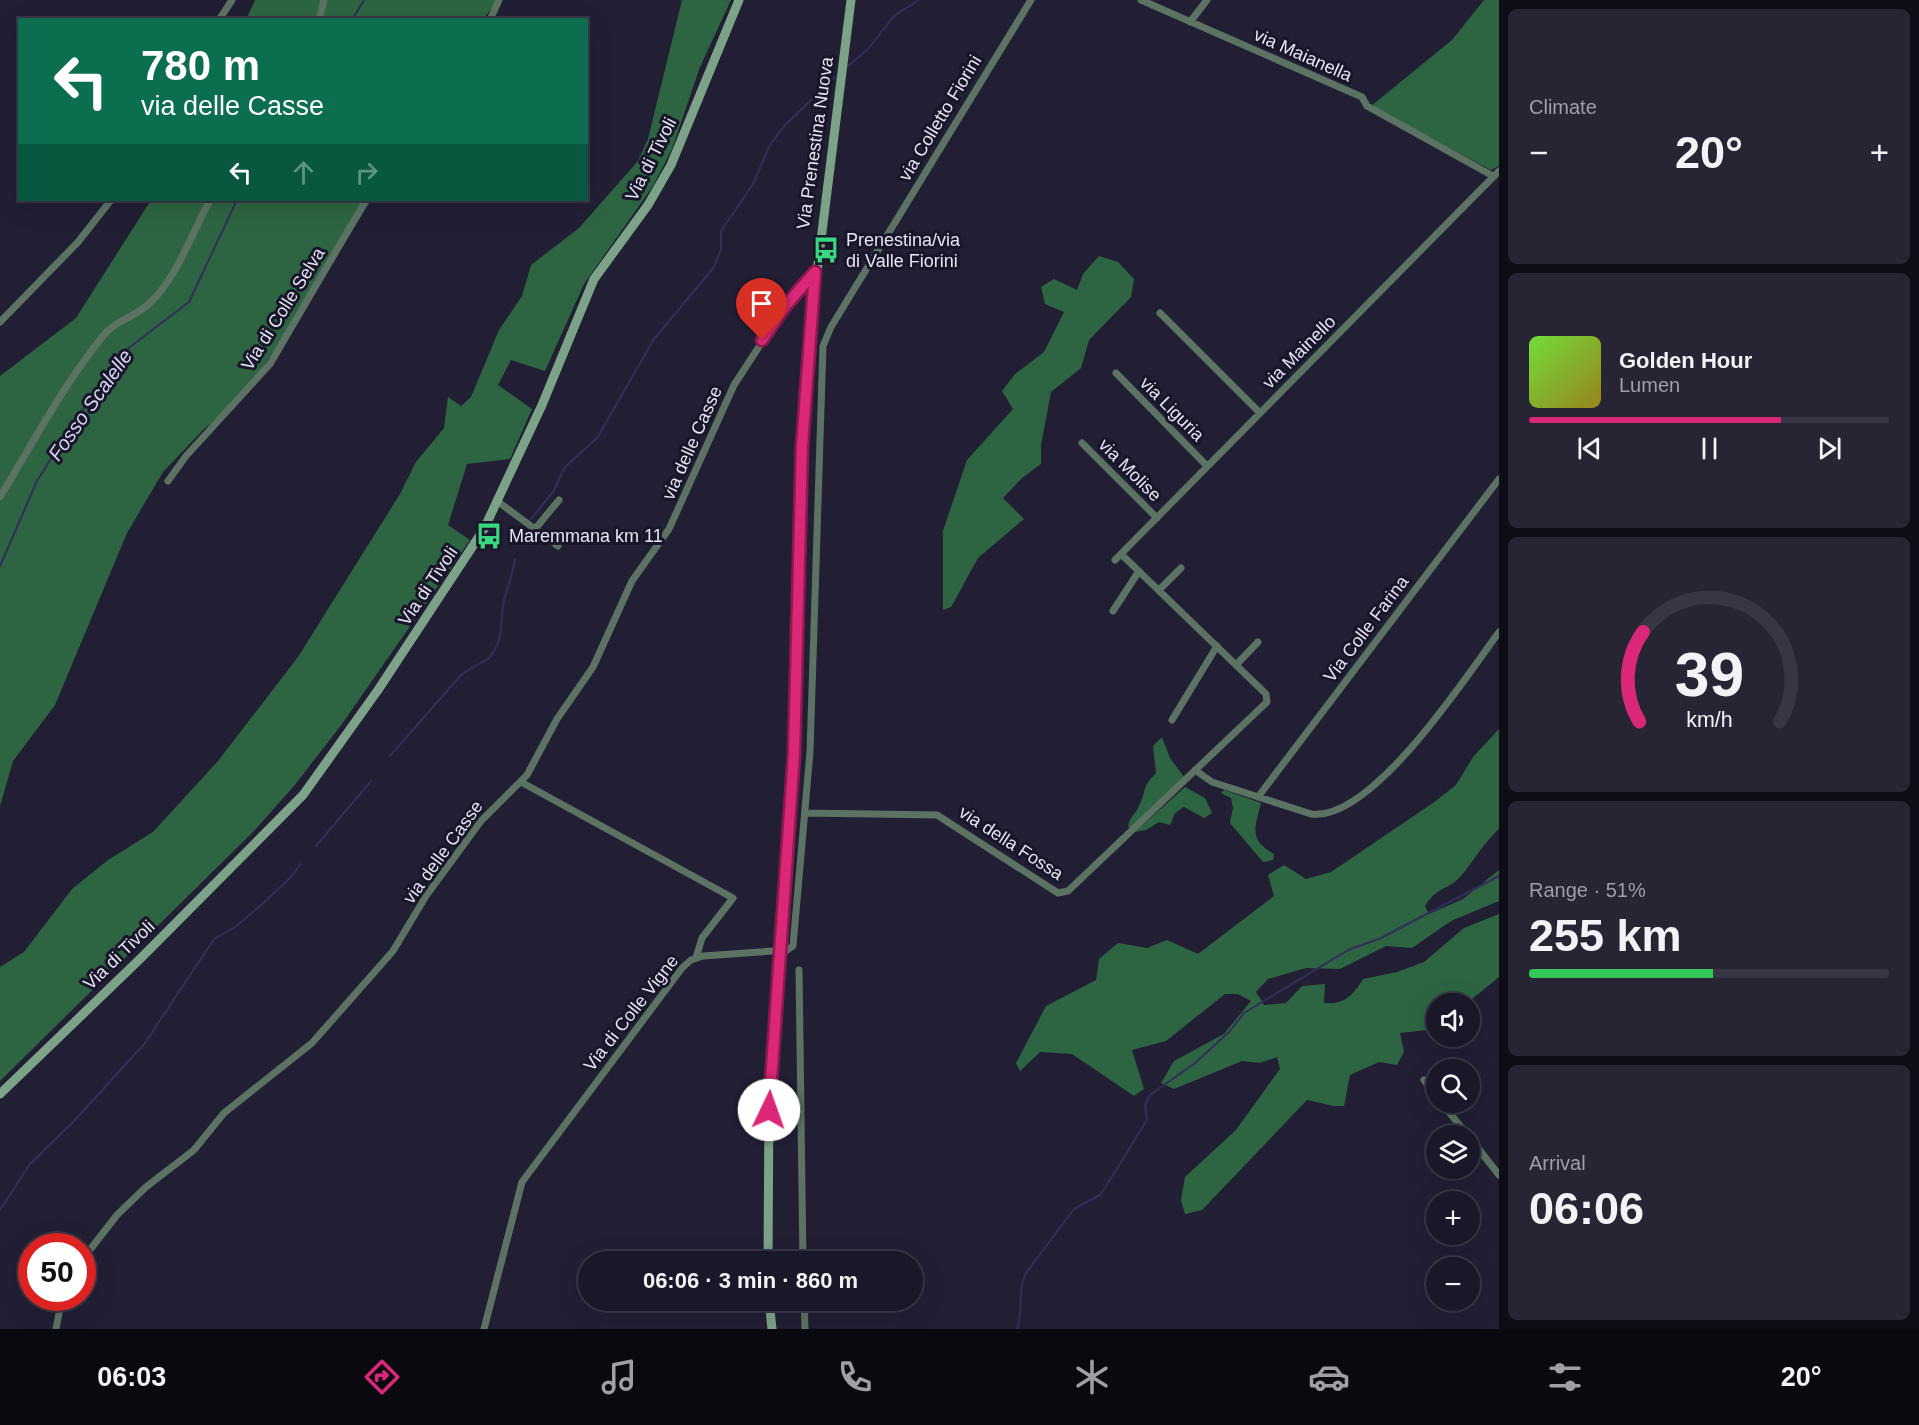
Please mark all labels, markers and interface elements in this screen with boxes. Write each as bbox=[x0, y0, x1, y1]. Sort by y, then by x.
street label: via Maianella bbox=[1251, 24, 1356, 86]
icon: left bbox=[42, 42, 120, 120]
text: 780 m bbox=[141, 42, 260, 89]
street label: via Colletto Fiorini bbox=[895, 52, 985, 184]
street label: Via Prenestina Nuova bbox=[793, 55, 837, 230]
text: via delle Casse bbox=[141, 91, 324, 121]
text: Climate bbox=[1529, 96, 1597, 118]
street label: Via di Tivoli bbox=[621, 114, 681, 204]
text: 20° bbox=[1675, 127, 1743, 178]
text: − bbox=[1529, 134, 1548, 171]
text: + bbox=[1870, 134, 1889, 171]
icon: left bbox=[224, 156, 257, 189]
icon: ahead bbox=[287, 156, 320, 189]
icon: right bbox=[350, 156, 383, 189]
place label: Prenestina/via di Valle Fiorini bbox=[846, 230, 961, 271]
bus stop icon: Prenestina/via di Valle Fiorini bbox=[811, 235, 841, 265]
street label: Via di Colle Selva bbox=[237, 243, 329, 374]
pin bbox=[736, 278, 787, 340]
icon: arrive bbox=[745, 287, 778, 320]
street label: via Mainello bbox=[1258, 311, 1340, 393]
water label: Fosso Scalelle bbox=[44, 345, 136, 465]
text: Golden Hour bbox=[1619, 348, 1752, 373]
street label: via Liguria bbox=[1136, 373, 1209, 446]
text: Lumen bbox=[1619, 374, 1680, 396]
street label: via delle Casse bbox=[658, 383, 726, 503]
icon: previous bbox=[1573, 432, 1606, 465]
icon: pause bbox=[1693, 432, 1726, 465]
icon: next bbox=[1813, 432, 1846, 465]
street label: via Molise bbox=[1095, 435, 1165, 505]
bus stop icon: Maremmana km 11 bbox=[474, 521, 504, 551]
place label: Maremmana km 11 bbox=[509, 526, 663, 546]
street label: Via di Tivoli bbox=[394, 543, 462, 629]
street label: Via Colle Farina bbox=[1320, 571, 1413, 686]
text: 39 bbox=[1674, 640, 1744, 709]
text: km/h bbox=[1686, 708, 1732, 732]
street label: via delle Casse bbox=[399, 797, 487, 907]
street label: via della Fossa bbox=[955, 802, 1068, 885]
text: Range · 51% bbox=[1529, 879, 1646, 901]
text: 255 km bbox=[1529, 910, 1682, 961]
street label: Via di Tivoli bbox=[79, 916, 159, 994]
street label: Via di Colle Vigne bbox=[580, 951, 682, 1075]
map controls bbox=[1426, 993, 1480, 1311]
button: sound bbox=[1426, 993, 1480, 1047]
button: search bbox=[1426, 1059, 1480, 1113]
position arrow bbox=[737, 1078, 801, 1142]
button: layers bbox=[1426, 1125, 1480, 1179]
text: Arrival bbox=[1529, 1152, 1586, 1174]
text: 06:06 bbox=[1529, 1183, 1644, 1234]
button: + bbox=[1426, 1191, 1480, 1245]
speed limit sign: 50 bbox=[18, 1233, 96, 1311]
button: − bbox=[1426, 1257, 1480, 1311]
text: 06:06 · 3 min · 860 m bbox=[643, 1268, 858, 1293]
icon: directions bbox=[361, 1356, 403, 1398]
icon: music bbox=[598, 1356, 640, 1398]
icon: phone bbox=[834, 1356, 876, 1398]
icon: climate bbox=[1071, 1356, 1113, 1398]
icon: car bbox=[1308, 1356, 1350, 1398]
icon: filters bbox=[1544, 1356, 1586, 1398]
text: 06:03 bbox=[97, 1362, 166, 1392]
text: 20° bbox=[1781, 1362, 1822, 1392]

